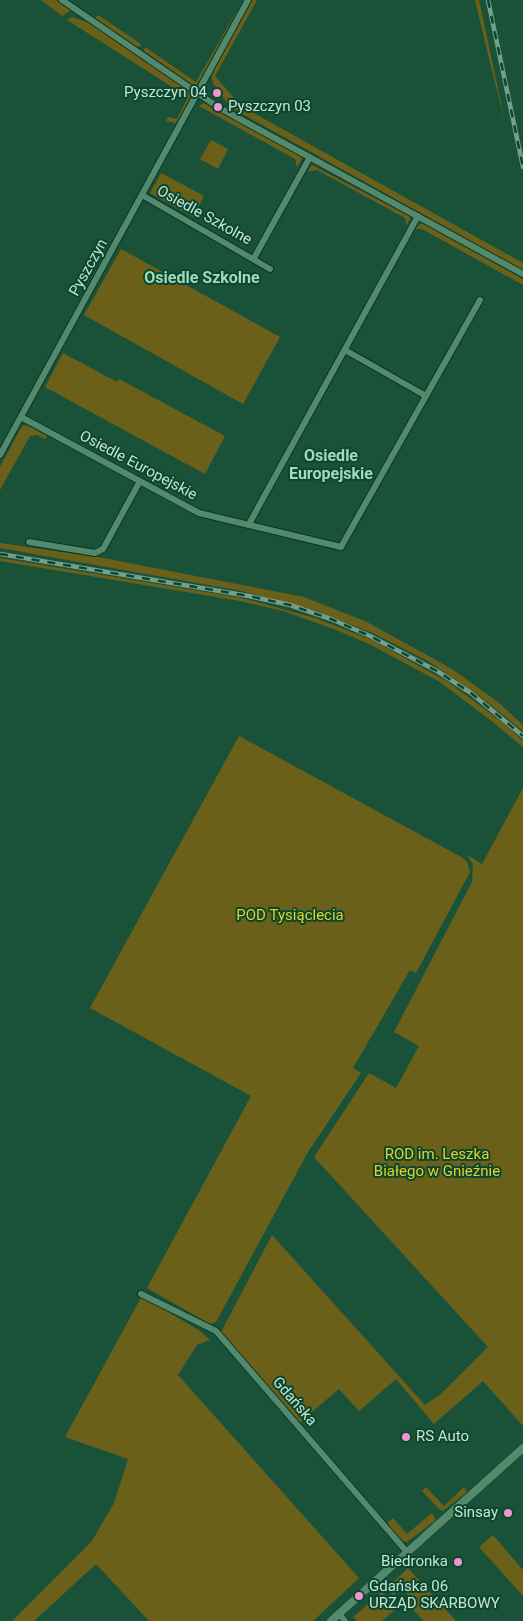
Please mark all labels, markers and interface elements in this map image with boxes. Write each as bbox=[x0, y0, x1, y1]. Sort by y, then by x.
place label: Pyszczyn 04 bbox=[124, 84, 207, 102]
marker: Pyszczyn 04 bbox=[211, 87, 223, 99]
place label: Pyszczyn 03 bbox=[228, 98, 311, 116]
marker: Pyszczyn 03 bbox=[212, 101, 224, 113]
street label: Osiedle Szkolne bbox=[153, 182, 255, 250]
street label: Pyszczyn bbox=[66, 236, 112, 300]
district label: Osiedle Szkolne bbox=[144, 269, 260, 289]
street label: Osiedle Europejskie bbox=[76, 427, 200, 505]
district label: Osiedle Europejskie bbox=[289, 447, 373, 485]
park label: POD Tysiąclecia bbox=[236, 907, 344, 925]
park label: ROD im. Leszka Białego w Gnieźnie bbox=[374, 1146, 500, 1181]
street label: Gdańska bbox=[268, 1374, 320, 1430]
place label: RS Auto bbox=[416, 1428, 469, 1446]
marker: RS Auto bbox=[400, 1431, 412, 1443]
place label: Sinsay bbox=[454, 1504, 498, 1522]
marker: Sinsay bbox=[502, 1507, 514, 1519]
place label: Biedronka bbox=[381, 1553, 448, 1571]
marker: Biedronka bbox=[452, 1556, 464, 1568]
place label: Gdańska 06 URZĄD SKARBOWY bbox=[369, 1578, 500, 1613]
marker: Gdańska 06 URZĄD SKARBOWY bbox=[353, 1590, 365, 1602]

